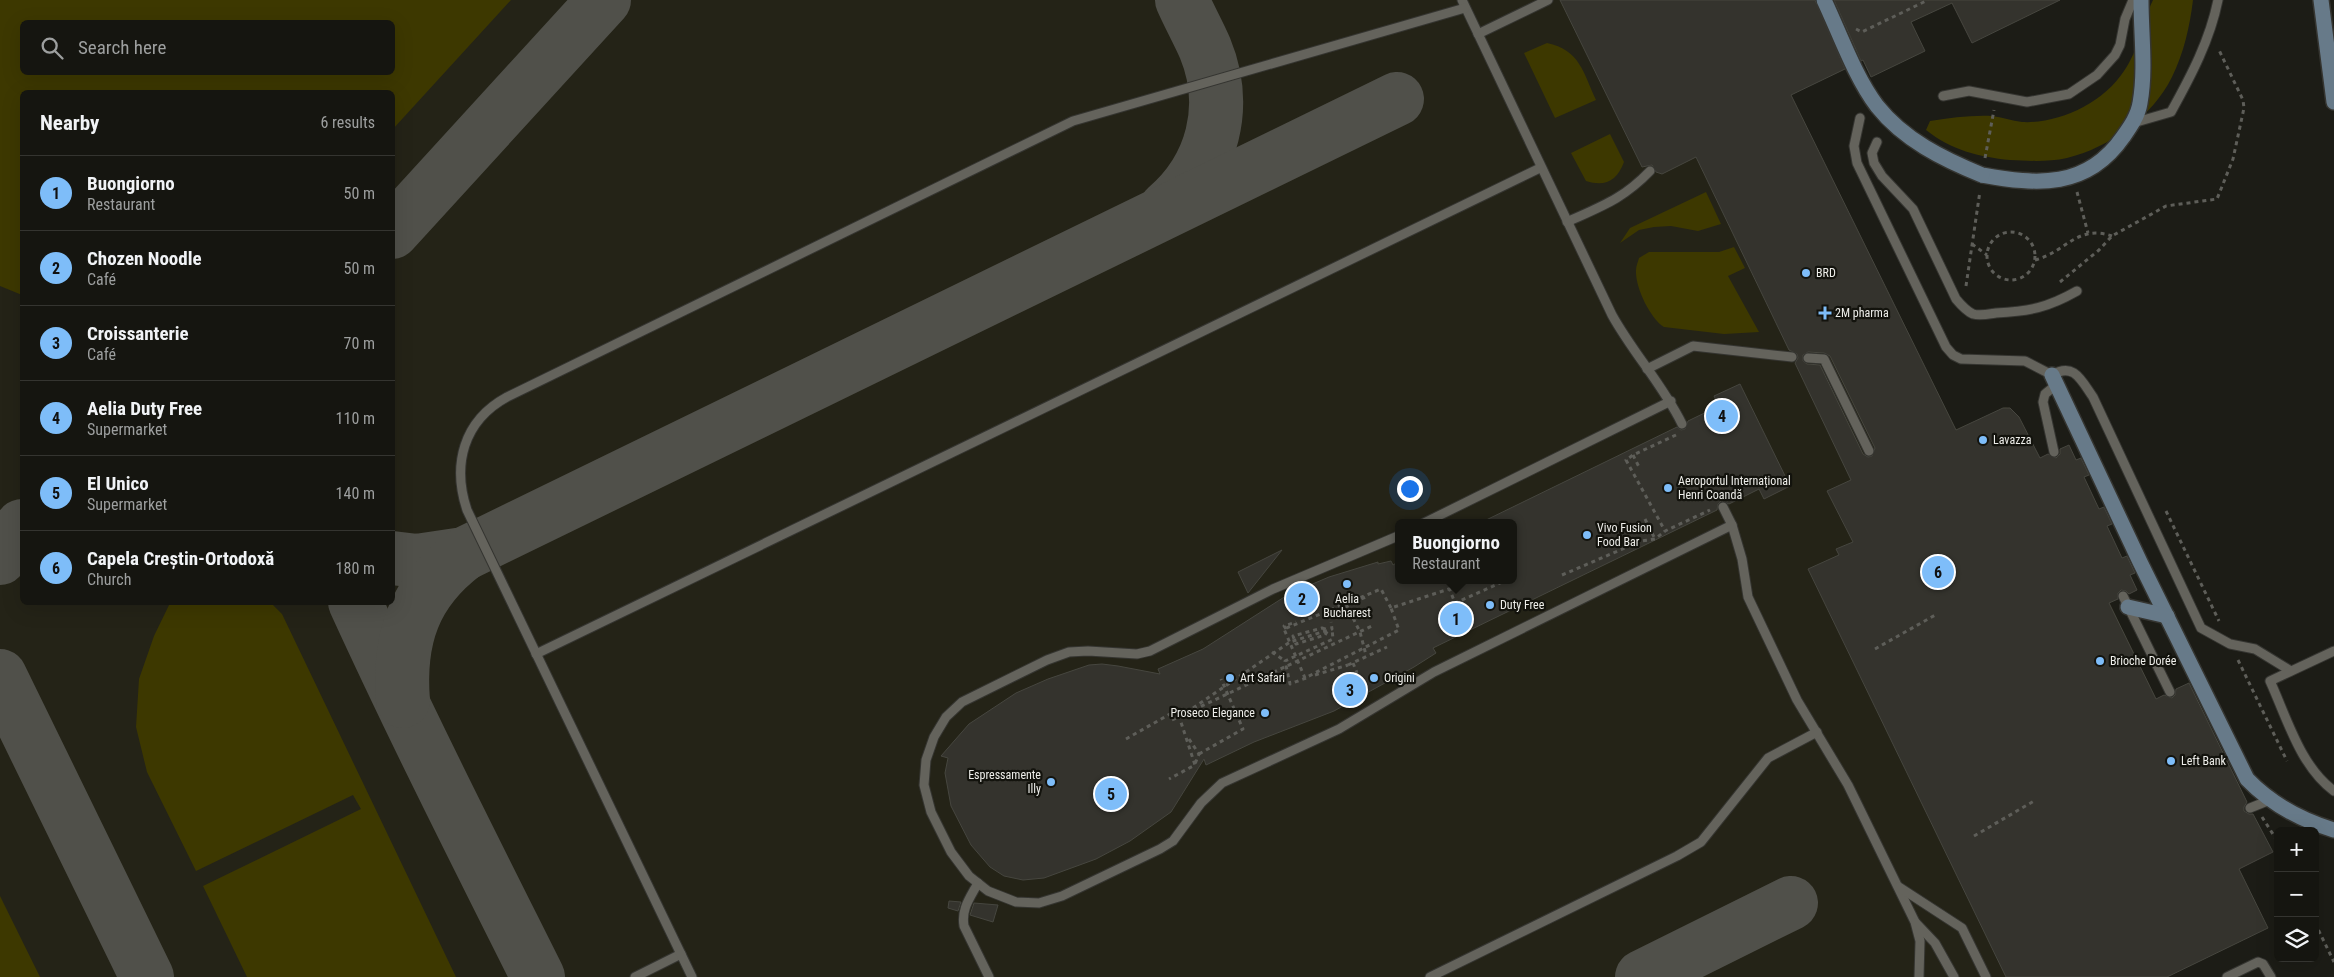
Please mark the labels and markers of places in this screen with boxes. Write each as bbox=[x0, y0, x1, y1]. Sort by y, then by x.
place label: BRD bbox=[1816, 266, 1836, 280]
marker: BRD bbox=[1800, 267, 1812, 279]
place label: 2M pharma bbox=[1835, 306, 1889, 320]
marker: 2M pharma bbox=[1819, 307, 1831, 319]
pin: 4 bbox=[1706, 397, 1738, 435]
place label: Lavazza bbox=[1993, 433, 2032, 447]
marker: Lavazza bbox=[1977, 434, 1989, 446]
place label: Aeroportul Internațional Henri Coandă bbox=[1678, 474, 1791, 502]
marker: Aeroportul Internațional Henri Coandă bbox=[1662, 482, 1674, 494]
place label: Vivo Fusion Food Bar bbox=[1597, 521, 1652, 549]
marker: Vivo Fusion Food Bar bbox=[1581, 529, 1593, 541]
pin: 6 bbox=[1922, 553, 1954, 591]
marker: Aelia Bucharest bbox=[1341, 578, 1353, 590]
pin: 2 bbox=[1286, 580, 1318, 618]
place label: Aelia Bucharest bbox=[1323, 592, 1371, 620]
place label: Duty Free bbox=[1500, 598, 1545, 612]
marker: Duty Free bbox=[1484, 599, 1496, 611]
pin: 1 bbox=[1440, 600, 1472, 638]
place label: Brioche Dorée bbox=[2110, 654, 2177, 668]
marker: Brioche Dorée bbox=[2094, 655, 2106, 667]
place label: Art Safari bbox=[1240, 671, 1285, 685]
pin: 3 bbox=[1334, 671, 1366, 709]
place label: Origini bbox=[1384, 671, 1415, 685]
marker: Art Safari bbox=[1224, 672, 1236, 684]
marker: Origini bbox=[1368, 672, 1380, 684]
place label: Proseco Elegance bbox=[1170, 706, 1255, 720]
marker: Proseco Elegance bbox=[1259, 707, 1271, 719]
place label: Left Bank bbox=[2181, 754, 2227, 768]
marker: Left Bank bbox=[2165, 755, 2177, 767]
place label: Espressamente Illy bbox=[968, 768, 1041, 796]
pin: 5 bbox=[1095, 775, 1127, 813]
marker: Espressamente Illy bbox=[1045, 776, 1057, 788]

